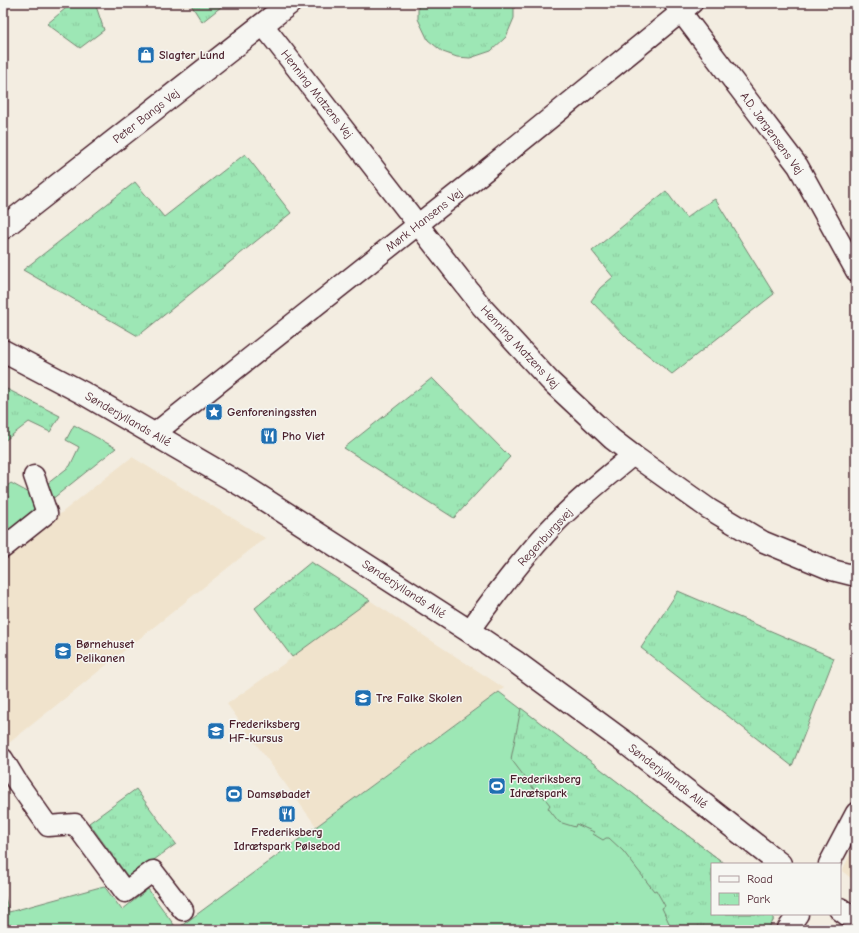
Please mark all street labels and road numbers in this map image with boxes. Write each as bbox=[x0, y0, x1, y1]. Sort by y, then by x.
street label: Henning Matzens Vej bbox=[278, 47, 356, 141]
street label: Peter Bangs Vej bbox=[110, 86, 182, 146]
street label: A.D. Jørgensens Vej bbox=[737, 89, 807, 177]
street label: Mørk Hansens Vej bbox=[383, 186, 465, 254]
street label: Henning Matzens Vej bbox=[478, 303, 562, 391]
street label: Sønderjyllands Allé bbox=[83, 389, 173, 449]
street label: Regenburgsvej bbox=[515, 505, 575, 569]
street label: Sønderjyllands Allé bbox=[360, 557, 448, 621]
street label: Sønderjyllands Allé bbox=[626, 741, 710, 811]

